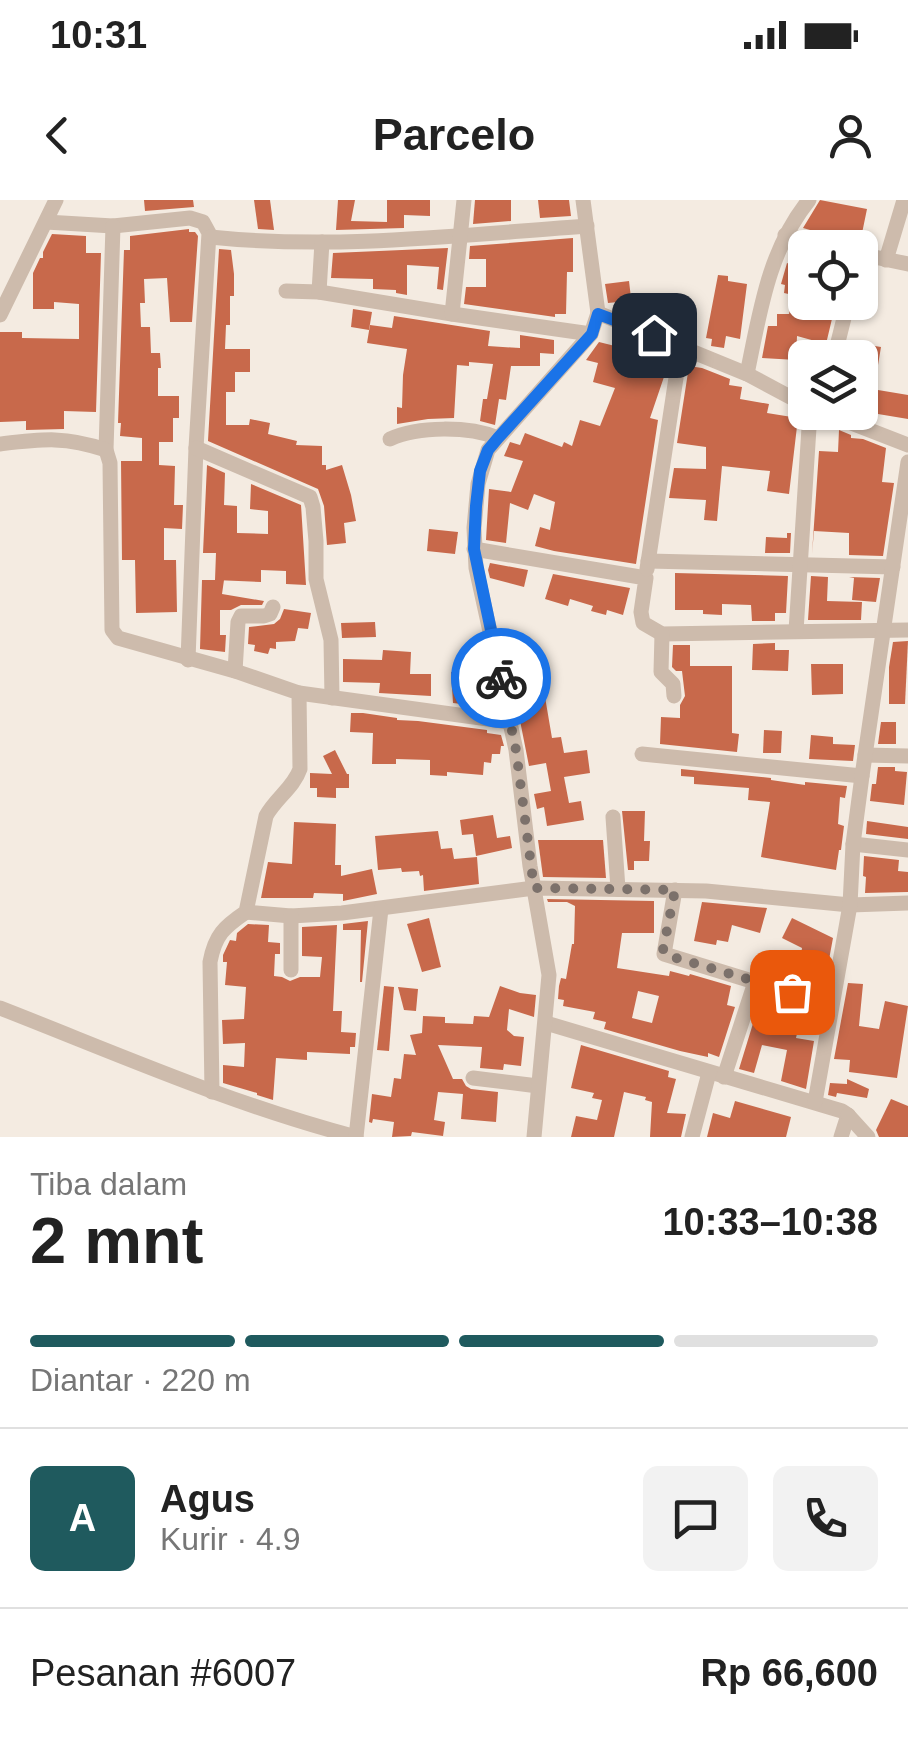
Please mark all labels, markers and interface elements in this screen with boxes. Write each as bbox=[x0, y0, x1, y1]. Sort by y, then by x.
text: 10:31 bbox=[50, 14, 147, 56]
icon: back bbox=[30, 108, 85, 163]
icon: person bbox=[823, 108, 878, 163]
text: Parcelo bbox=[373, 109, 535, 160]
map controls bbox=[788, 230, 878, 430]
button: locate bbox=[788, 230, 878, 320]
pin bbox=[612, 293, 697, 378]
icon: home bbox=[627, 308, 682, 363]
button: layers bbox=[788, 340, 878, 430]
courier bbox=[451, 628, 551, 728]
icon: bike bbox=[474, 651, 529, 706]
pin bbox=[750, 950, 835, 1035]
icon: bag bbox=[765, 965, 820, 1020]
text: Tiba dalam bbox=[30, 1166, 187, 1202]
text: 10:33–10:38 bbox=[662, 1201, 878, 1243]
text: 2 mnt bbox=[30, 1204, 203, 1277]
text: Diantar · 220 m bbox=[30, 1362, 251, 1398]
button: chat bbox=[643, 1466, 748, 1571]
button: phone bbox=[773, 1466, 878, 1571]
text: Agus bbox=[160, 1478, 255, 1520]
text: A bbox=[69, 1497, 96, 1539]
text: Kurir · 4.9 bbox=[160, 1521, 300, 1557]
text: Pesanan #6007 bbox=[30, 1652, 296, 1694]
text: Rp 66,600 bbox=[701, 1652, 878, 1694]

